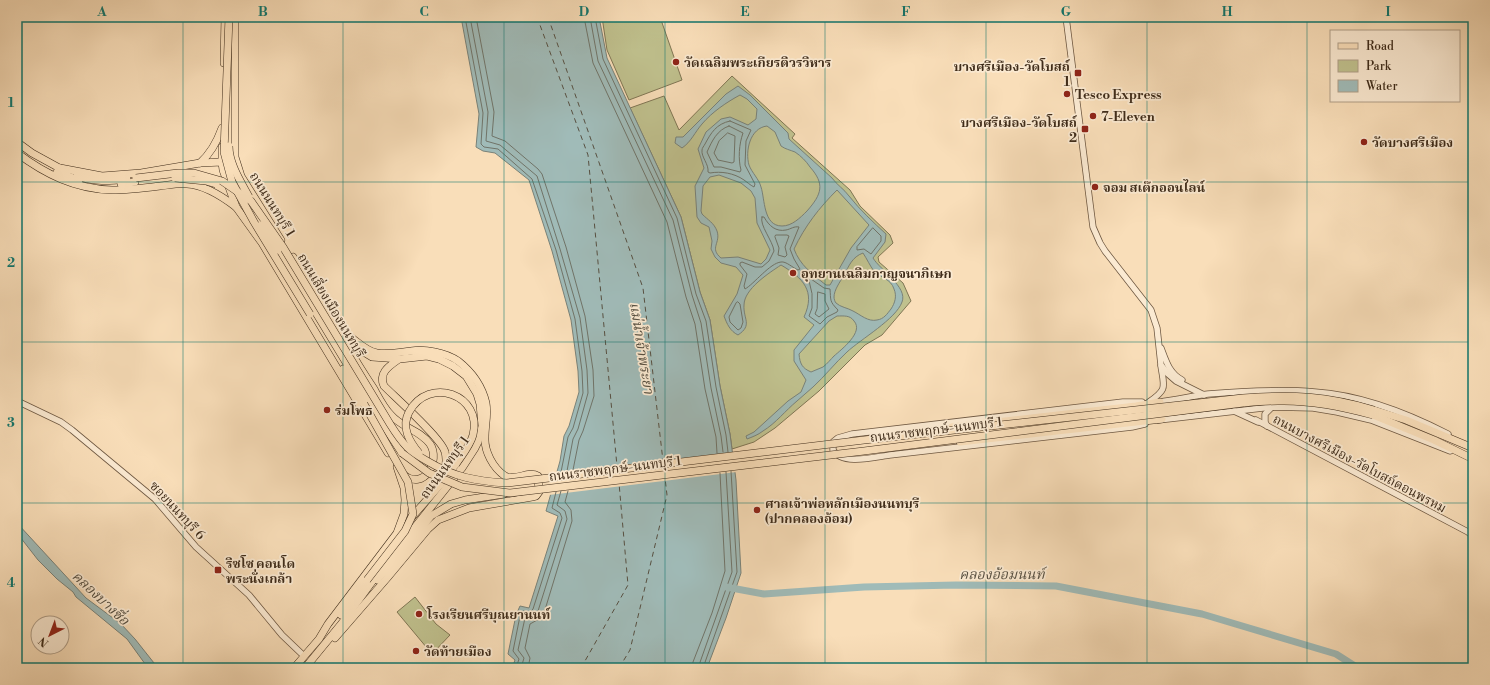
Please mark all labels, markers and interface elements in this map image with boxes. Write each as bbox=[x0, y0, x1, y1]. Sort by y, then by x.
text: A bbox=[96, 4, 107, 20]
text: B bbox=[258, 4, 268, 20]
text: C bbox=[419, 4, 429, 20]
text: D bbox=[579, 4, 589, 20]
text: E bbox=[740, 4, 750, 20]
text: F bbox=[901, 4, 911, 20]
text: G bbox=[1061, 4, 1072, 20]
text: H bbox=[1222, 4, 1233, 20]
text: I bbox=[1385, 4, 1391, 20]
legend bbox=[1330, 30, 1460, 102]
text: Road bbox=[1366, 39, 1394, 54]
place label: วัดเฉลิมพระเกียรติวรวิหาร bbox=[684, 55, 832, 71]
marker: วัดเฉลิมพระเกียรติวรวิหาร bbox=[671, 57, 681, 67]
place label: บางศรีเมือง-วัดโบสถ์ 1 bbox=[954, 58, 1071, 90]
text: Park bbox=[1366, 59, 1392, 74]
marker: บางศรีเมือง-วัดโบสถ์ 1 bbox=[1073, 68, 1083, 78]
text: Water bbox=[1365, 79, 1398, 94]
place label: Tesco Express bbox=[1075, 87, 1162, 103]
marker: Tesco Express bbox=[1062, 89, 1072, 99]
text: 1 bbox=[8, 95, 15, 111]
place label: 7-Eleven bbox=[1101, 109, 1155, 125]
marker: 7-Eleven bbox=[1088, 111, 1098, 121]
place label: บางศรีเมือง-วัดโบสถ์ 2 bbox=[961, 114, 1078, 146]
marker: บางศรีเมือง-วัดโบสถ์ 2 bbox=[1080, 124, 1090, 134]
place label: วัดบางศรีเมือง bbox=[1372, 135, 1453, 151]
marker: วัดบางศรีเมือง bbox=[1359, 137, 1369, 147]
street label: ถนนนนทบุรี 1 bbox=[246, 169, 299, 240]
place label: จอม สเต๊กออนไลน์ bbox=[1103, 179, 1205, 196]
marker: จอม สเต๊กออนไลน์ bbox=[1090, 182, 1100, 192]
street label: ถนนเลี่ยงเมืองนนทบุรี bbox=[294, 249, 370, 361]
text: 2 bbox=[7, 255, 15, 271]
place label: อุทยานเฉลิมกาญจนาภิเษก bbox=[801, 266, 952, 282]
marker: อุทยานเฉลิมกาญจนาภิเษก bbox=[788, 268, 798, 278]
water label: แม่น้ำเจ้าพระยา bbox=[625, 301, 659, 396]
place label: ร่มโพธ bbox=[335, 402, 373, 419]
marker: ร่มโพธ bbox=[322, 405, 332, 415]
street label: ถนนบางศรีเมือง-วัดโบสถ์ดอนพรหม bbox=[1270, 410, 1449, 517]
street label: ถนนราชพฤกษ์-นนทบุรี 1 bbox=[869, 414, 1004, 446]
text: 3 bbox=[7, 415, 15, 431]
street label: ถนนนนทบุรี 1 bbox=[417, 433, 473, 502]
street label: ถนนราชพฤกษ์-นนทบุรี 1 bbox=[548, 453, 683, 485]
street label: ซอยนนทบุรี 6 bbox=[146, 478, 208, 543]
place label: ศาลเจ้าพ่อหลักเมืองนนทบุรี (ปากคลองอ้อม) bbox=[765, 496, 920, 527]
marker: ศาลเจ้าพ่อหลักเมืองนนทบุรี (ปากคลองอ้อม) bbox=[752, 505, 762, 515]
place label: ริซโซ คอนโด พระนั่งเกล้า bbox=[225, 555, 295, 587]
marker: ริซโซ คอนโด พระนั่งเกล้า bbox=[213, 565, 223, 575]
water label: คลองบางซื่อ bbox=[68, 566, 135, 630]
water label: คลองอ้อมนนท์ bbox=[959, 566, 1048, 584]
text: 4 bbox=[7, 575, 16, 591]
place label: โรงเรียนศรีบุณยานนท์ bbox=[426, 606, 551, 623]
marker: โรงเรียนศรีบุณยานนท์ bbox=[414, 609, 424, 619]
north arrow bbox=[30, 615, 70, 655]
text: N bbox=[36, 633, 52, 650]
place label: วัดท้ายเมือง bbox=[424, 644, 491, 660]
marker: วัดท้ายเมือง bbox=[411, 646, 421, 656]

